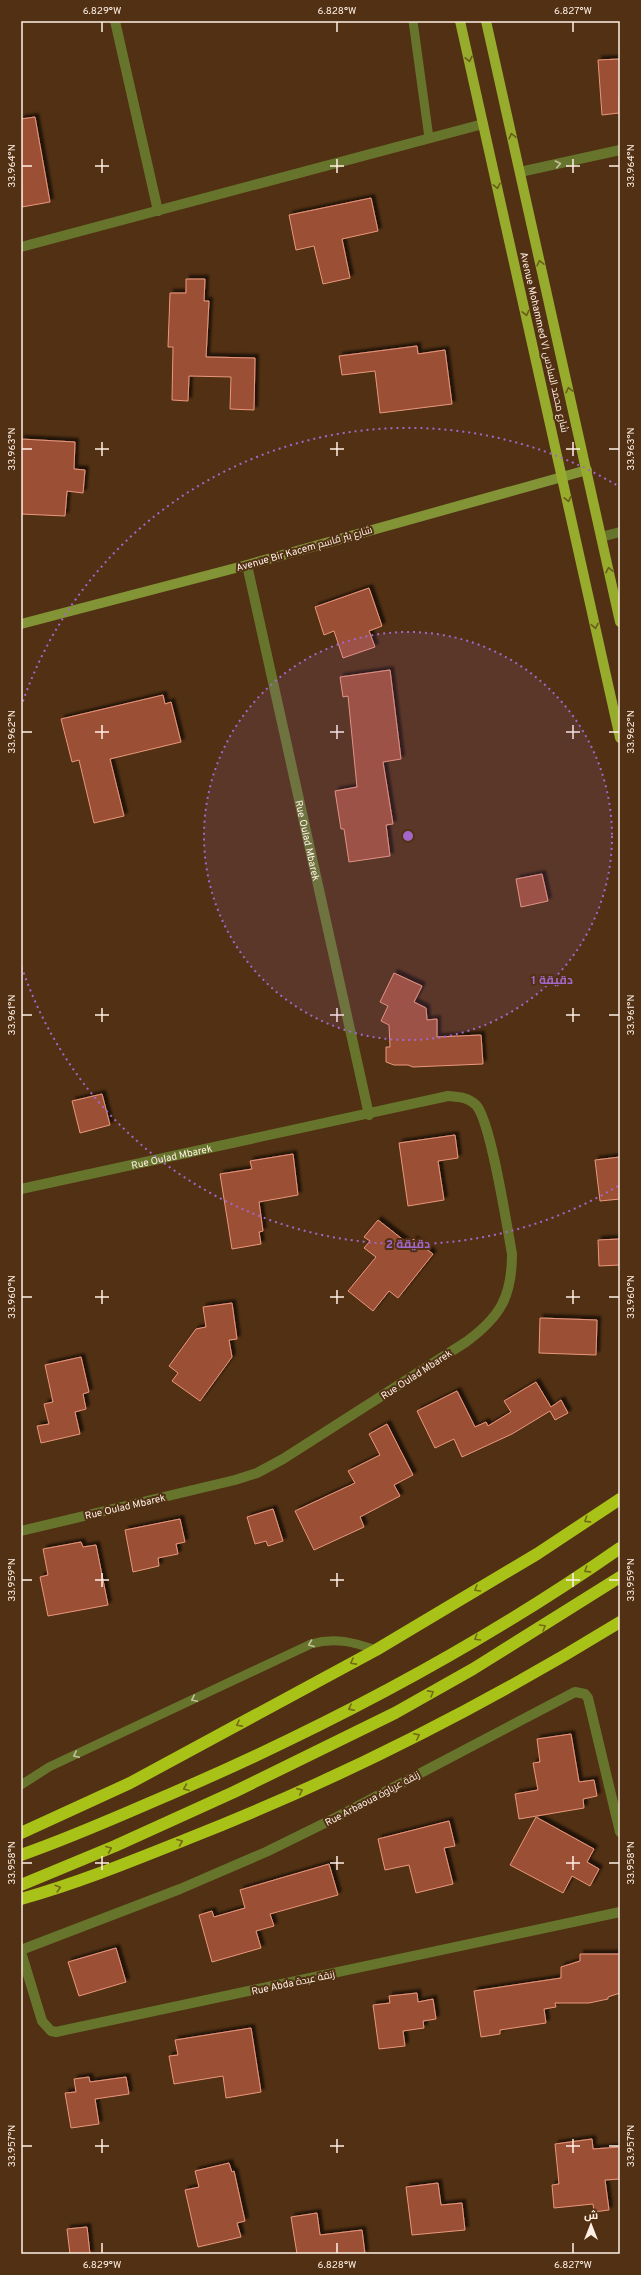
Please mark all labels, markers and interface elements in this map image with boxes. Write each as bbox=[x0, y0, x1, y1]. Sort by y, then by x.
text: 6.829°W bbox=[83, 5, 121, 18]
text: 6.828°W bbox=[318, 5, 356, 18]
text: 6.827°W bbox=[554, 5, 592, 18]
one-way arrow bbox=[464, 56, 472, 62]
one-way arrow bbox=[508, 133, 516, 139]
text: 33.964°N bbox=[6, 144, 19, 188]
text: 33.964°N bbox=[625, 144, 638, 188]
one-way arrow bbox=[555, 160, 561, 168]
one-way arrow bbox=[493, 183, 501, 189]
street label: Avenue Mohammed VI شارع محمد السادس bbox=[516, 251, 571, 434]
one-way arrow bbox=[537, 260, 545, 266]
one-way arrow bbox=[521, 309, 530, 316]
one-way arrow bbox=[565, 387, 573, 393]
text: 33.963°N bbox=[6, 427, 19, 471]
text: 33.963°N bbox=[625, 427, 638, 471]
one-way arrow bbox=[563, 496, 571, 502]
street label: Avenue Bir Kacem شارع بئر قاسم bbox=[235, 524, 374, 575]
one-way arrow bbox=[605, 567, 613, 573]
one-way arrow bbox=[590, 623, 599, 629]
text: 33.962°N bbox=[6, 710, 19, 754]
text: 33.962°N bbox=[625, 710, 638, 754]
street label: Rue Oulad Mbarek bbox=[291, 799, 322, 882]
centre of rings bbox=[401, 829, 415, 843]
text: 1 دقيقة bbox=[531, 973, 573, 989]
text: 33.961°N bbox=[6, 994, 19, 1036]
text: 33.961°N bbox=[625, 994, 638, 1036]
street label: Rue Oulad Mbarek bbox=[130, 1143, 213, 1173]
text: 2 دقيقة bbox=[386, 1237, 430, 1253]
text: 33.960°N bbox=[6, 1275, 19, 1319]
text: 33.960°N bbox=[625, 1275, 638, 1319]
street label: Rue Oulad Mbarek bbox=[379, 1347, 455, 1403]
street label: Rue Oulad Mbarek bbox=[84, 1492, 167, 1523]
one-way arrow bbox=[585, 1515, 592, 1522]
text: 33.959°N bbox=[6, 1558, 19, 1602]
text: 33.959°N bbox=[625, 1558, 638, 1602]
one-way arrow bbox=[585, 1565, 592, 1572]
one-way arrow bbox=[474, 1585, 481, 1592]
one-way arrow bbox=[539, 1624, 546, 1632]
one-way arrow bbox=[474, 1634, 481, 1641]
one-way arrow bbox=[308, 1640, 315, 1648]
one-way arrow bbox=[350, 1658, 358, 1665]
one-way arrow bbox=[427, 1690, 434, 1697]
one-way arrow bbox=[190, 1694, 198, 1702]
one-way arrow bbox=[348, 1704, 355, 1711]
one-way arrow bbox=[236, 1719, 243, 1726]
one-way arrow bbox=[413, 1733, 421, 1741]
one-way arrow bbox=[73, 1750, 80, 1758]
street label: Rue Arbaoua زنقة عرباوة bbox=[323, 1769, 422, 1830]
one-way arrow bbox=[183, 1783, 190, 1791]
one-way arrow bbox=[295, 1788, 303, 1796]
one-way arrow bbox=[176, 1839, 183, 1847]
text: 33.958°N bbox=[6, 1841, 19, 1885]
text: 33.958°N bbox=[625, 1841, 638, 1885]
one-way arrow bbox=[104, 1846, 112, 1854]
one-way arrow bbox=[55, 1884, 62, 1893]
street label: Rue Abda زنقة عبدة bbox=[250, 1968, 336, 1999]
text: 33.957°N bbox=[6, 2125, 19, 2167]
text: 33.957°N bbox=[625, 2125, 638, 2167]
north arrow bbox=[571, 2205, 611, 2245]
text: ش bbox=[584, 2209, 598, 2223]
text: 6.829°W bbox=[83, 2259, 121, 2272]
text: 6.828°W bbox=[318, 2259, 356, 2272]
text: 6.827°W bbox=[554, 2259, 592, 2272]

